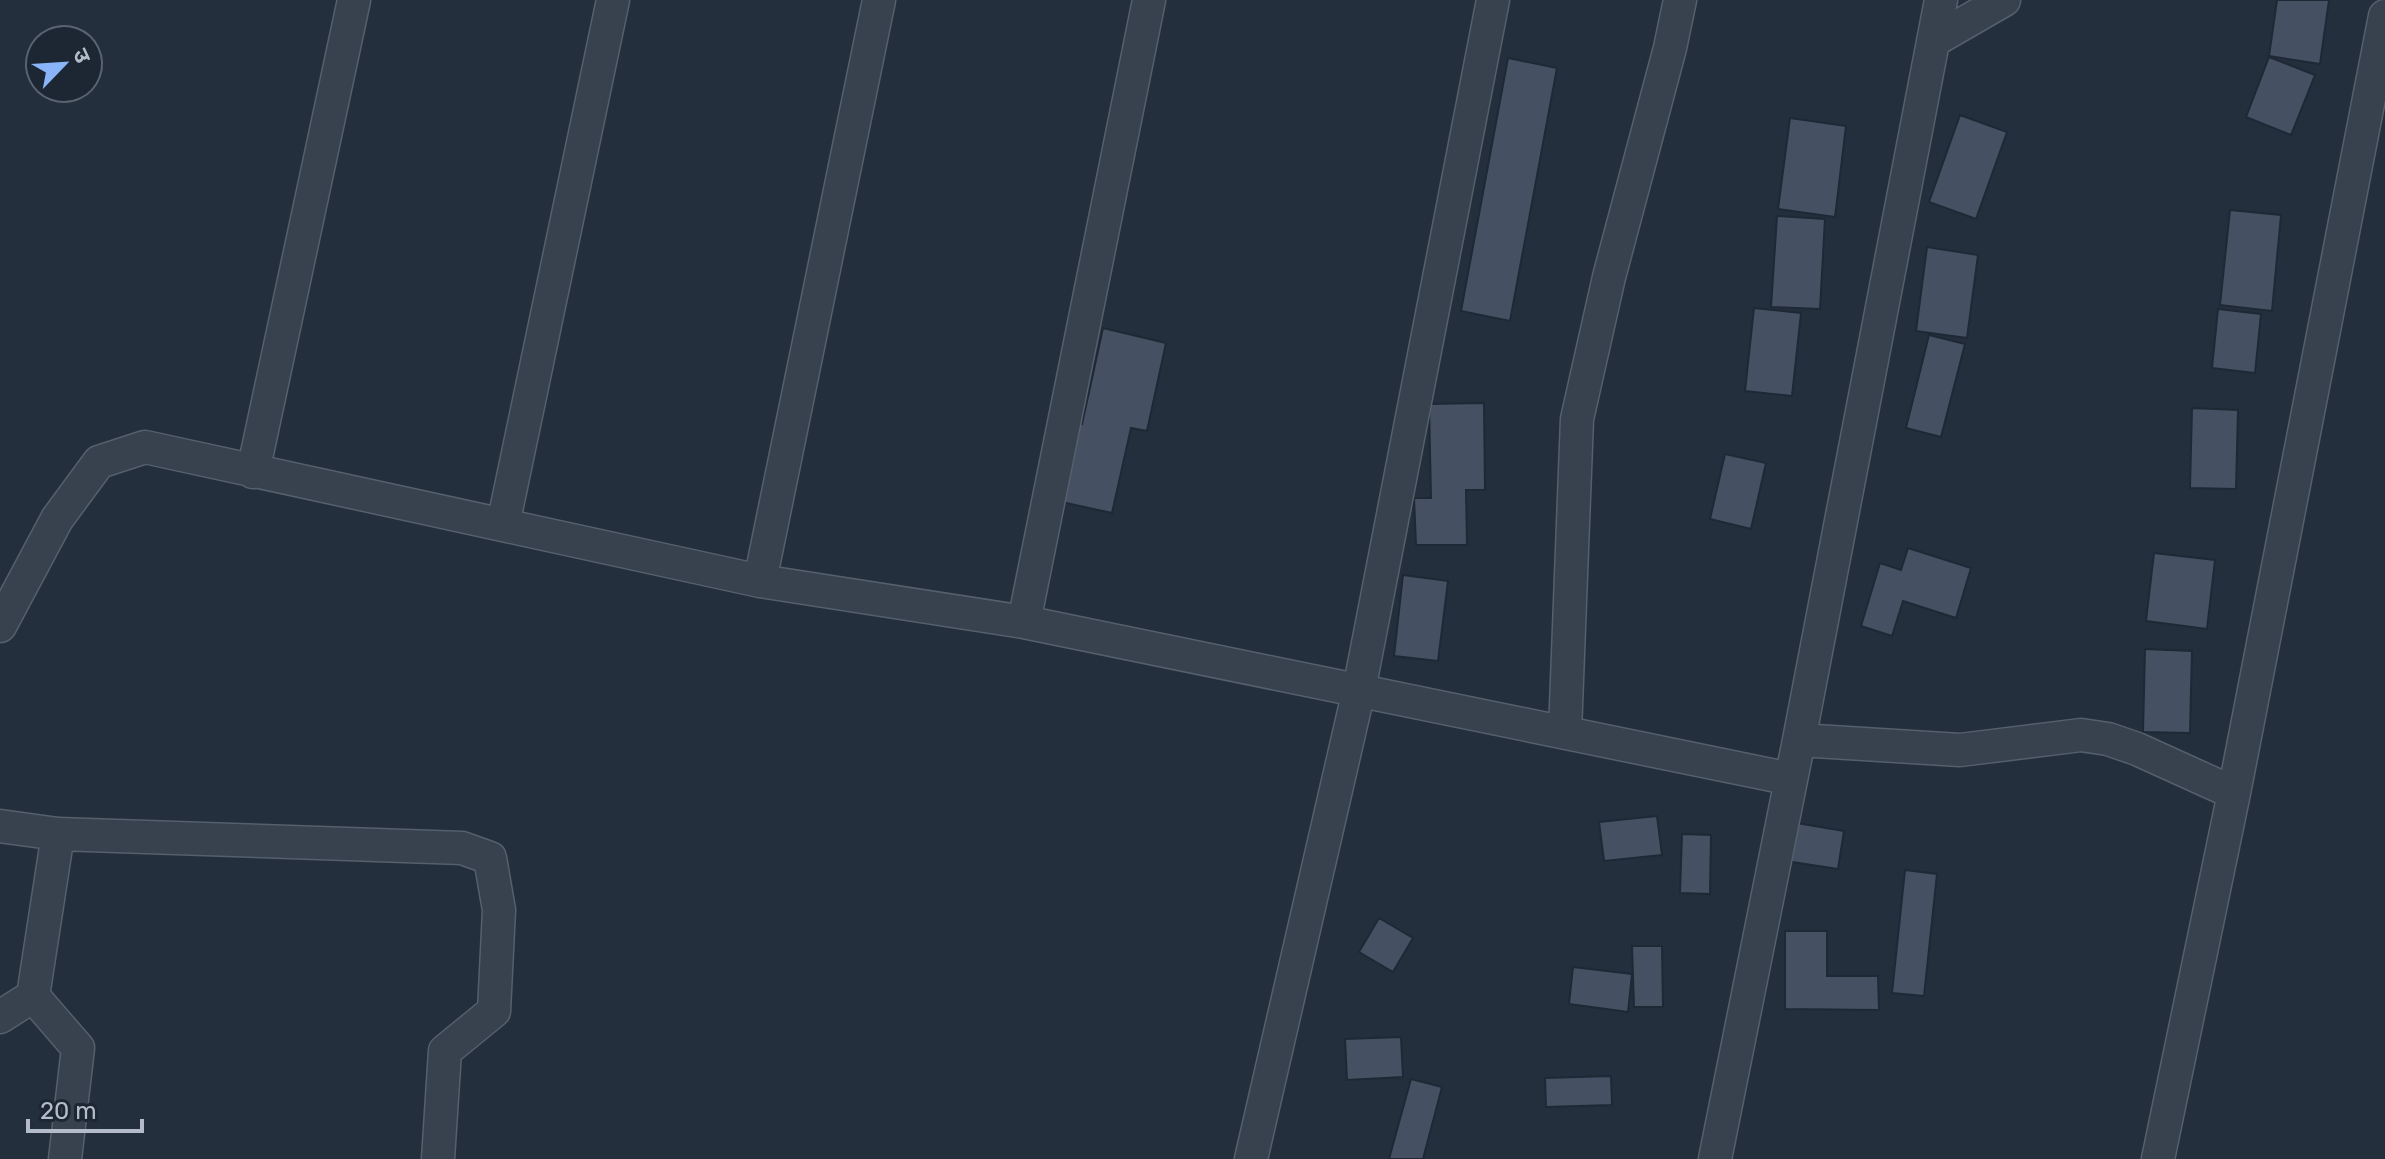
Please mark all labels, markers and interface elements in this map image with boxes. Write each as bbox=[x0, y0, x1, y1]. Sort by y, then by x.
north arrow bbox=[24, 24, 104, 104]
text: उ bbox=[67, 44, 97, 68]
scale bar bbox=[28, 1083, 142, 1133]
text: 20 m bbox=[40, 1097, 97, 1125]

